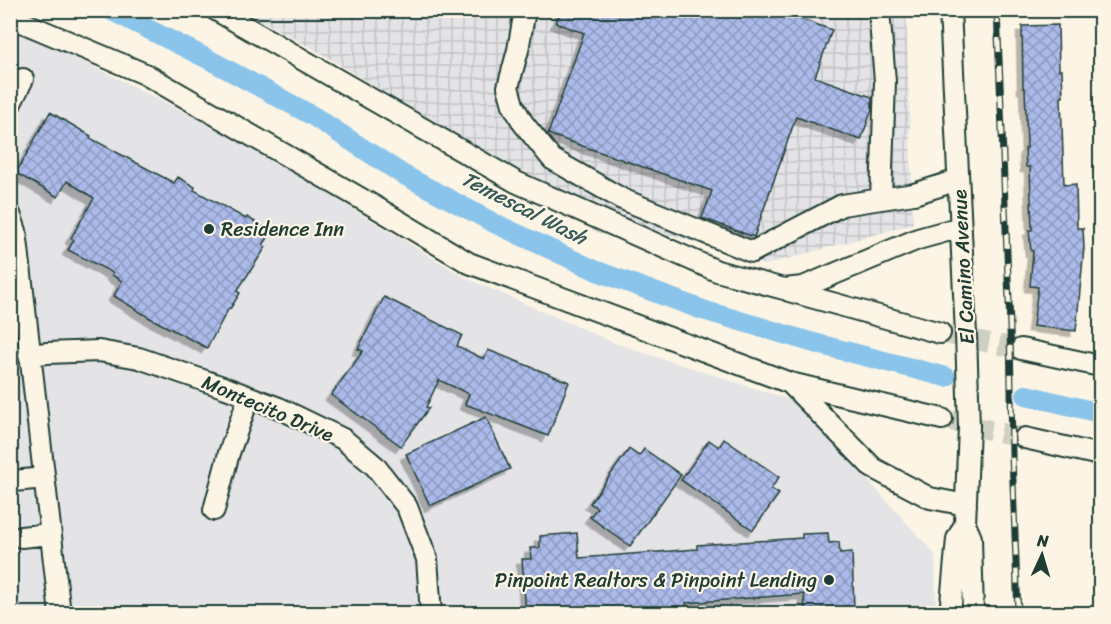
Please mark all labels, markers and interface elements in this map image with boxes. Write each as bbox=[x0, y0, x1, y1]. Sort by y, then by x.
water label: Temescal Wash bbox=[454, 160, 595, 257]
street label: El Camino Avenue bbox=[942, 188, 985, 345]
place label: Residence Inn bbox=[221, 212, 344, 247]
marker: Residence Inn bbox=[202, 222, 216, 236]
street label: Montecito Drive bbox=[196, 365, 340, 452]
north arrow bbox=[1012, 525, 1072, 585]
text: N bbox=[1035, 526, 1050, 555]
place label: Pinpoint Realtors & Pinpoint Lending bbox=[495, 563, 817, 598]
marker: Pinpoint Realtors & Pinpoint Lending bbox=[822, 573, 836, 587]

